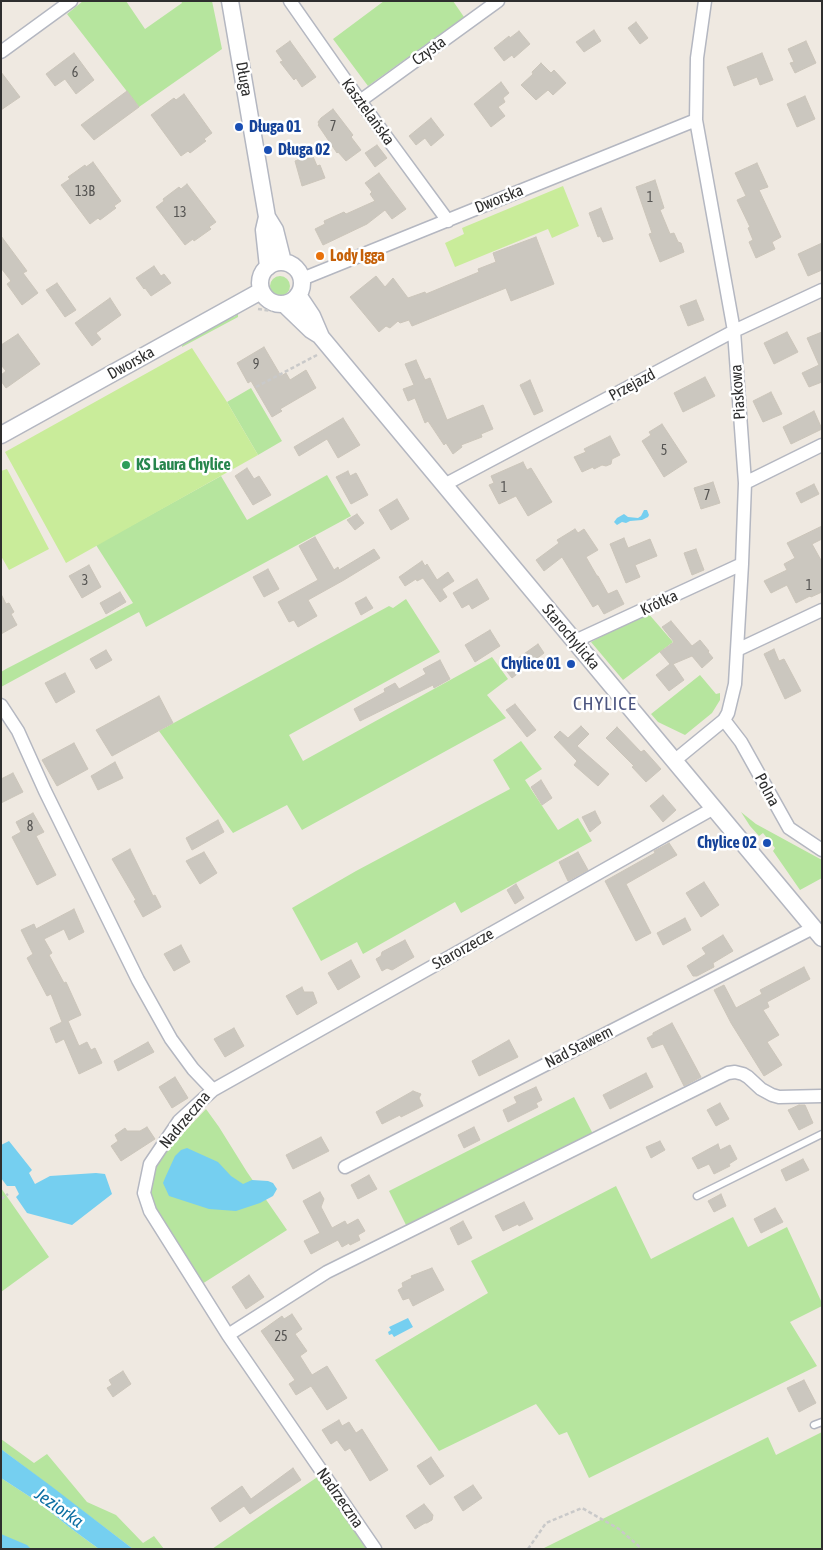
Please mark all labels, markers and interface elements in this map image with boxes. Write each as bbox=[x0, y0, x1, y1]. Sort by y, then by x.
street label: Czysta bbox=[408, 32, 450, 70]
street label: Długa bbox=[232, 60, 256, 98]
house number: 6 bbox=[72, 65, 78, 81]
street label: Kasztelańska bbox=[337, 75, 399, 149]
place label: Długa 01 bbox=[249, 117, 301, 137]
house number: 7 bbox=[330, 119, 336, 135]
marker: Długa 01 bbox=[233, 121, 245, 133]
place label: Długa 02 bbox=[278, 140, 330, 160]
marker: Długa 02 bbox=[262, 144, 274, 156]
street label: Dworska bbox=[472, 181, 526, 217]
house number: 13B bbox=[75, 184, 95, 200]
house number: 1 bbox=[647, 190, 653, 206]
house number: 13 bbox=[173, 205, 187, 221]
place label: Lody Igga bbox=[330, 246, 385, 266]
marker: Lody Igga bbox=[314, 250, 326, 262]
street label: Dworska bbox=[104, 342, 158, 384]
house number: 9 bbox=[253, 357, 259, 373]
street label: Piaskowa bbox=[726, 364, 750, 420]
street label: Przejazd bbox=[606, 365, 658, 405]
house number: 5 bbox=[661, 443, 667, 459]
place label: KS Laura Chylice bbox=[136, 455, 231, 475]
marker: KS Laura Chylice bbox=[120, 459, 132, 471]
house number: 1 bbox=[501, 480, 507, 496]
house number: 7 bbox=[704, 488, 710, 504]
house number: 3 bbox=[82, 573, 88, 589]
house number: 1 bbox=[806, 578, 812, 594]
street label: Krótka bbox=[637, 586, 681, 620]
street label: Starochylicka bbox=[538, 600, 604, 674]
place label: Chylice 01 bbox=[501, 654, 561, 674]
marker: Chylice 01 bbox=[565, 658, 577, 670]
district label: CHYLICE bbox=[572, 693, 638, 715]
street label: Polna bbox=[750, 770, 784, 810]
house number: 8 bbox=[27, 819, 33, 835]
place label: Chylice 02 bbox=[697, 833, 757, 853]
marker: Chylice 02 bbox=[761, 837, 773, 849]
street label: Starorzecze bbox=[429, 924, 497, 974]
street label: Nad Stawem bbox=[542, 1022, 616, 1072]
street label: Nadrzeczna bbox=[156, 1087, 214, 1153]
house number: 25 bbox=[274, 1329, 288, 1345]
street label: Nadrzeczna bbox=[312, 1464, 368, 1532]
water label: Jeziorka bbox=[31, 1484, 87, 1532]

